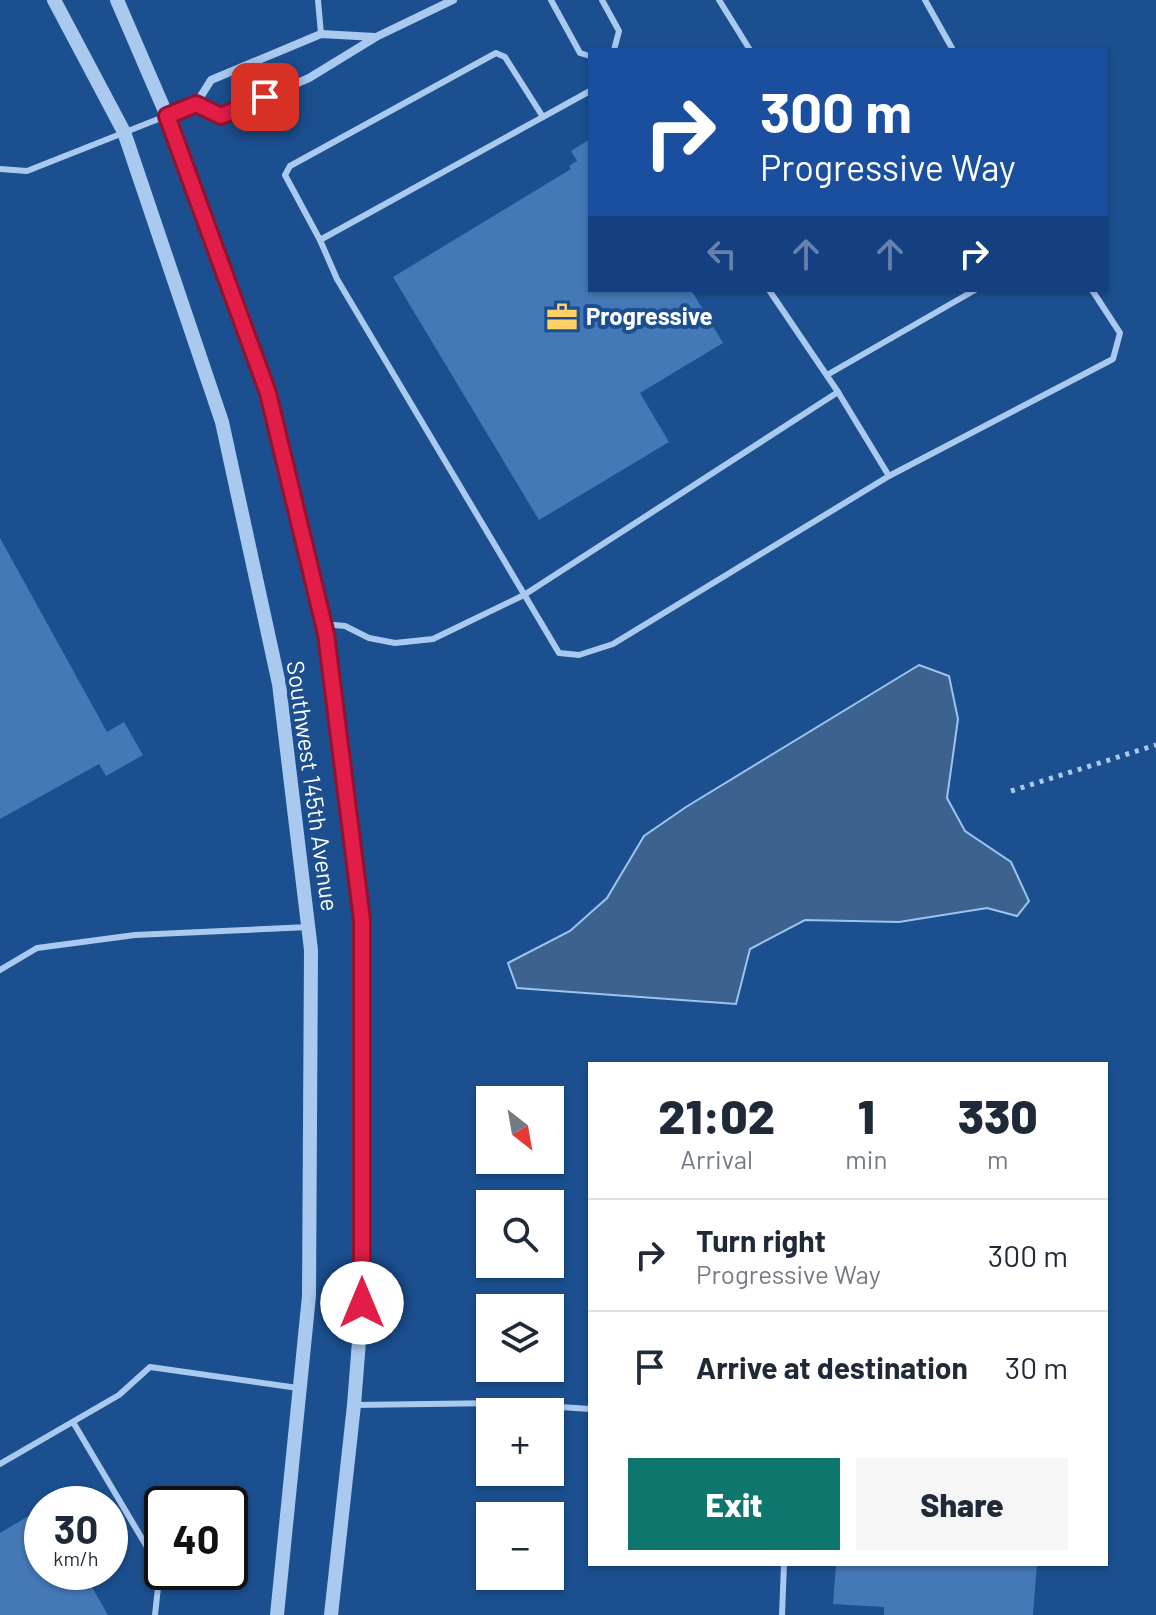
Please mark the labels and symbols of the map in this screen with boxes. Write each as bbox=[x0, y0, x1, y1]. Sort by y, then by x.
pin bbox=[231, 63, 299, 131]
office icon: Progressive bbox=[545, 300, 579, 334]
place label: Progressive bbox=[586, 301, 713, 330]
street label: Southwest 145th Avenue bbox=[282, 659, 345, 913]
north arrow bbox=[476, 1086, 564, 1174]
position arrow bbox=[320, 1261, 404, 1345]
speed limit sign: 40 bbox=[144, 1486, 248, 1590]

